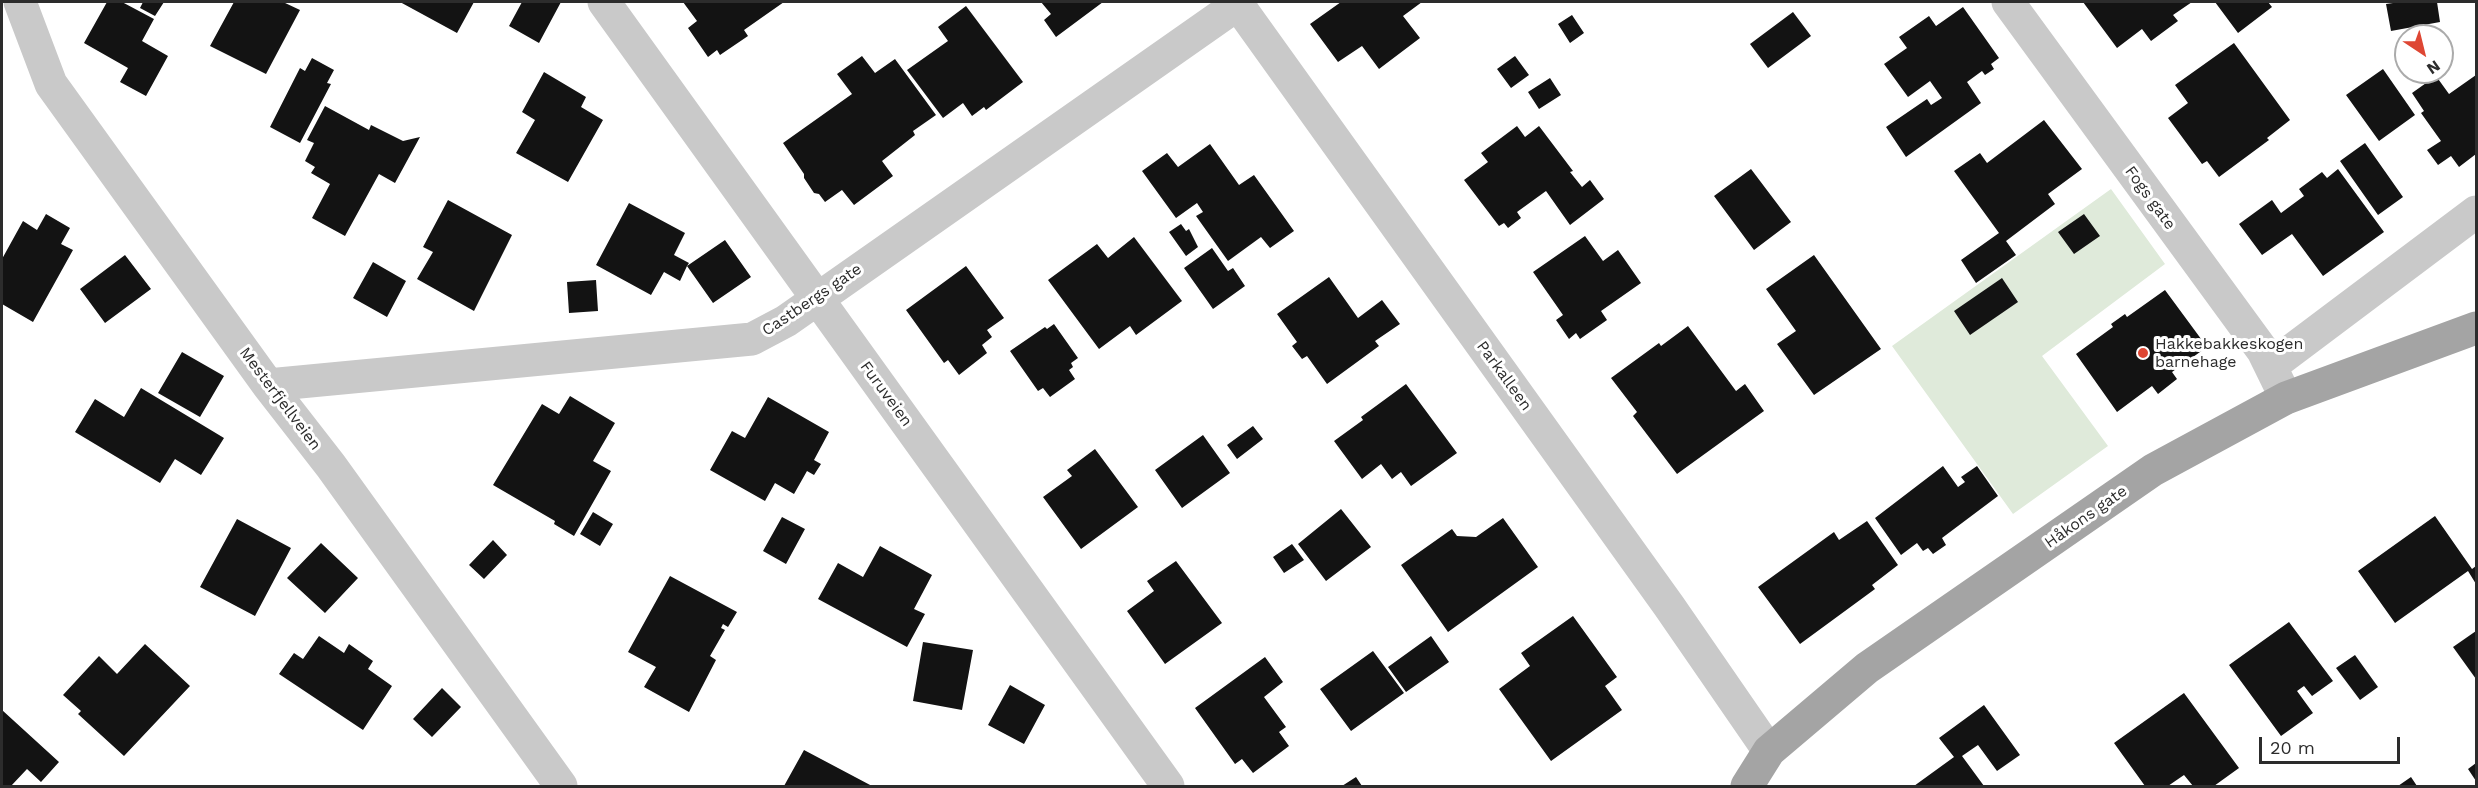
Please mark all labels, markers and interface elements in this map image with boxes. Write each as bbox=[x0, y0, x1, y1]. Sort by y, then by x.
north arrow bbox=[2394, 24, 2454, 84]
text: N bbox=[2423, 56, 2444, 79]
street label: Fogs gate bbox=[2120, 162, 2180, 234]
street label: Castbergs gate bbox=[758, 260, 866, 340]
place label: Hakkebakkeskogen barnehage bbox=[2155, 334, 2303, 372]
street label: Parkalleen bbox=[1472, 337, 1536, 415]
street label: Mesterfjellveien bbox=[235, 344, 325, 454]
marker: Hakkebakkeskogen barnehage bbox=[2136, 346, 2150, 360]
street label: Furuveien bbox=[856, 357, 916, 431]
street label: Håkons gate bbox=[2041, 482, 2131, 552]
scale bar bbox=[2262, 725, 2403, 763]
text: 20 m bbox=[2270, 737, 2315, 758]

